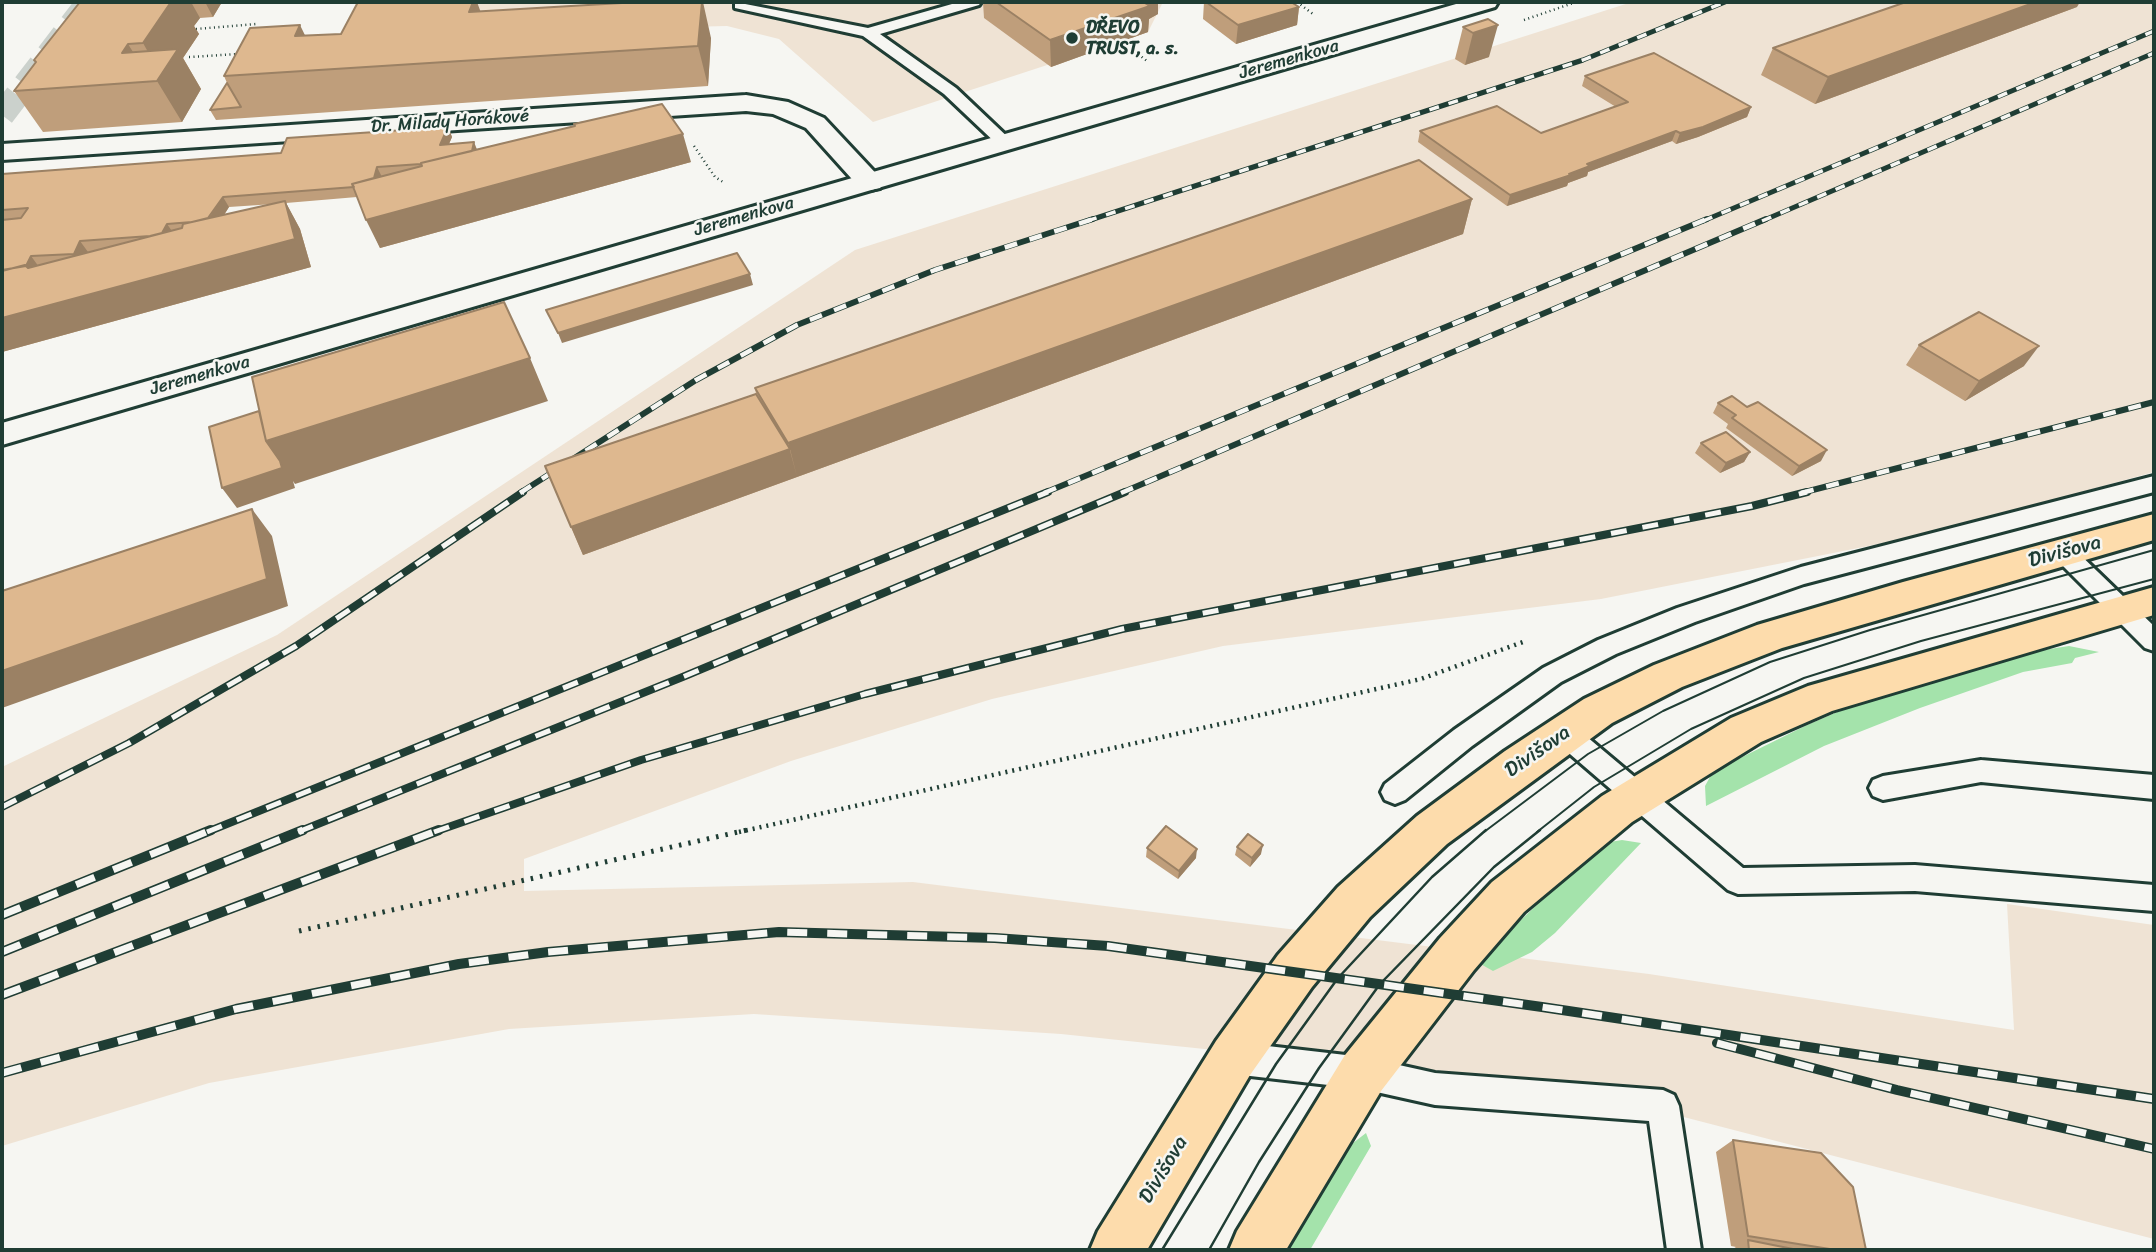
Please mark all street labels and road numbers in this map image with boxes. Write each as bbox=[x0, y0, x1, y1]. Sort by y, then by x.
street label: Jeremenkova bbox=[1237, 35, 1341, 85]
street label: Dr. Milady Horákové bbox=[370, 106, 530, 138]
street label: Jeremenkova bbox=[692, 192, 796, 242]
street label: Jeremenkova bbox=[148, 351, 252, 401]
street label: Divišova bbox=[2026, 530, 2104, 574]
street label: Divišova bbox=[1500, 720, 1576, 784]
street label: Divišova bbox=[1134, 1132, 1194, 1208]

